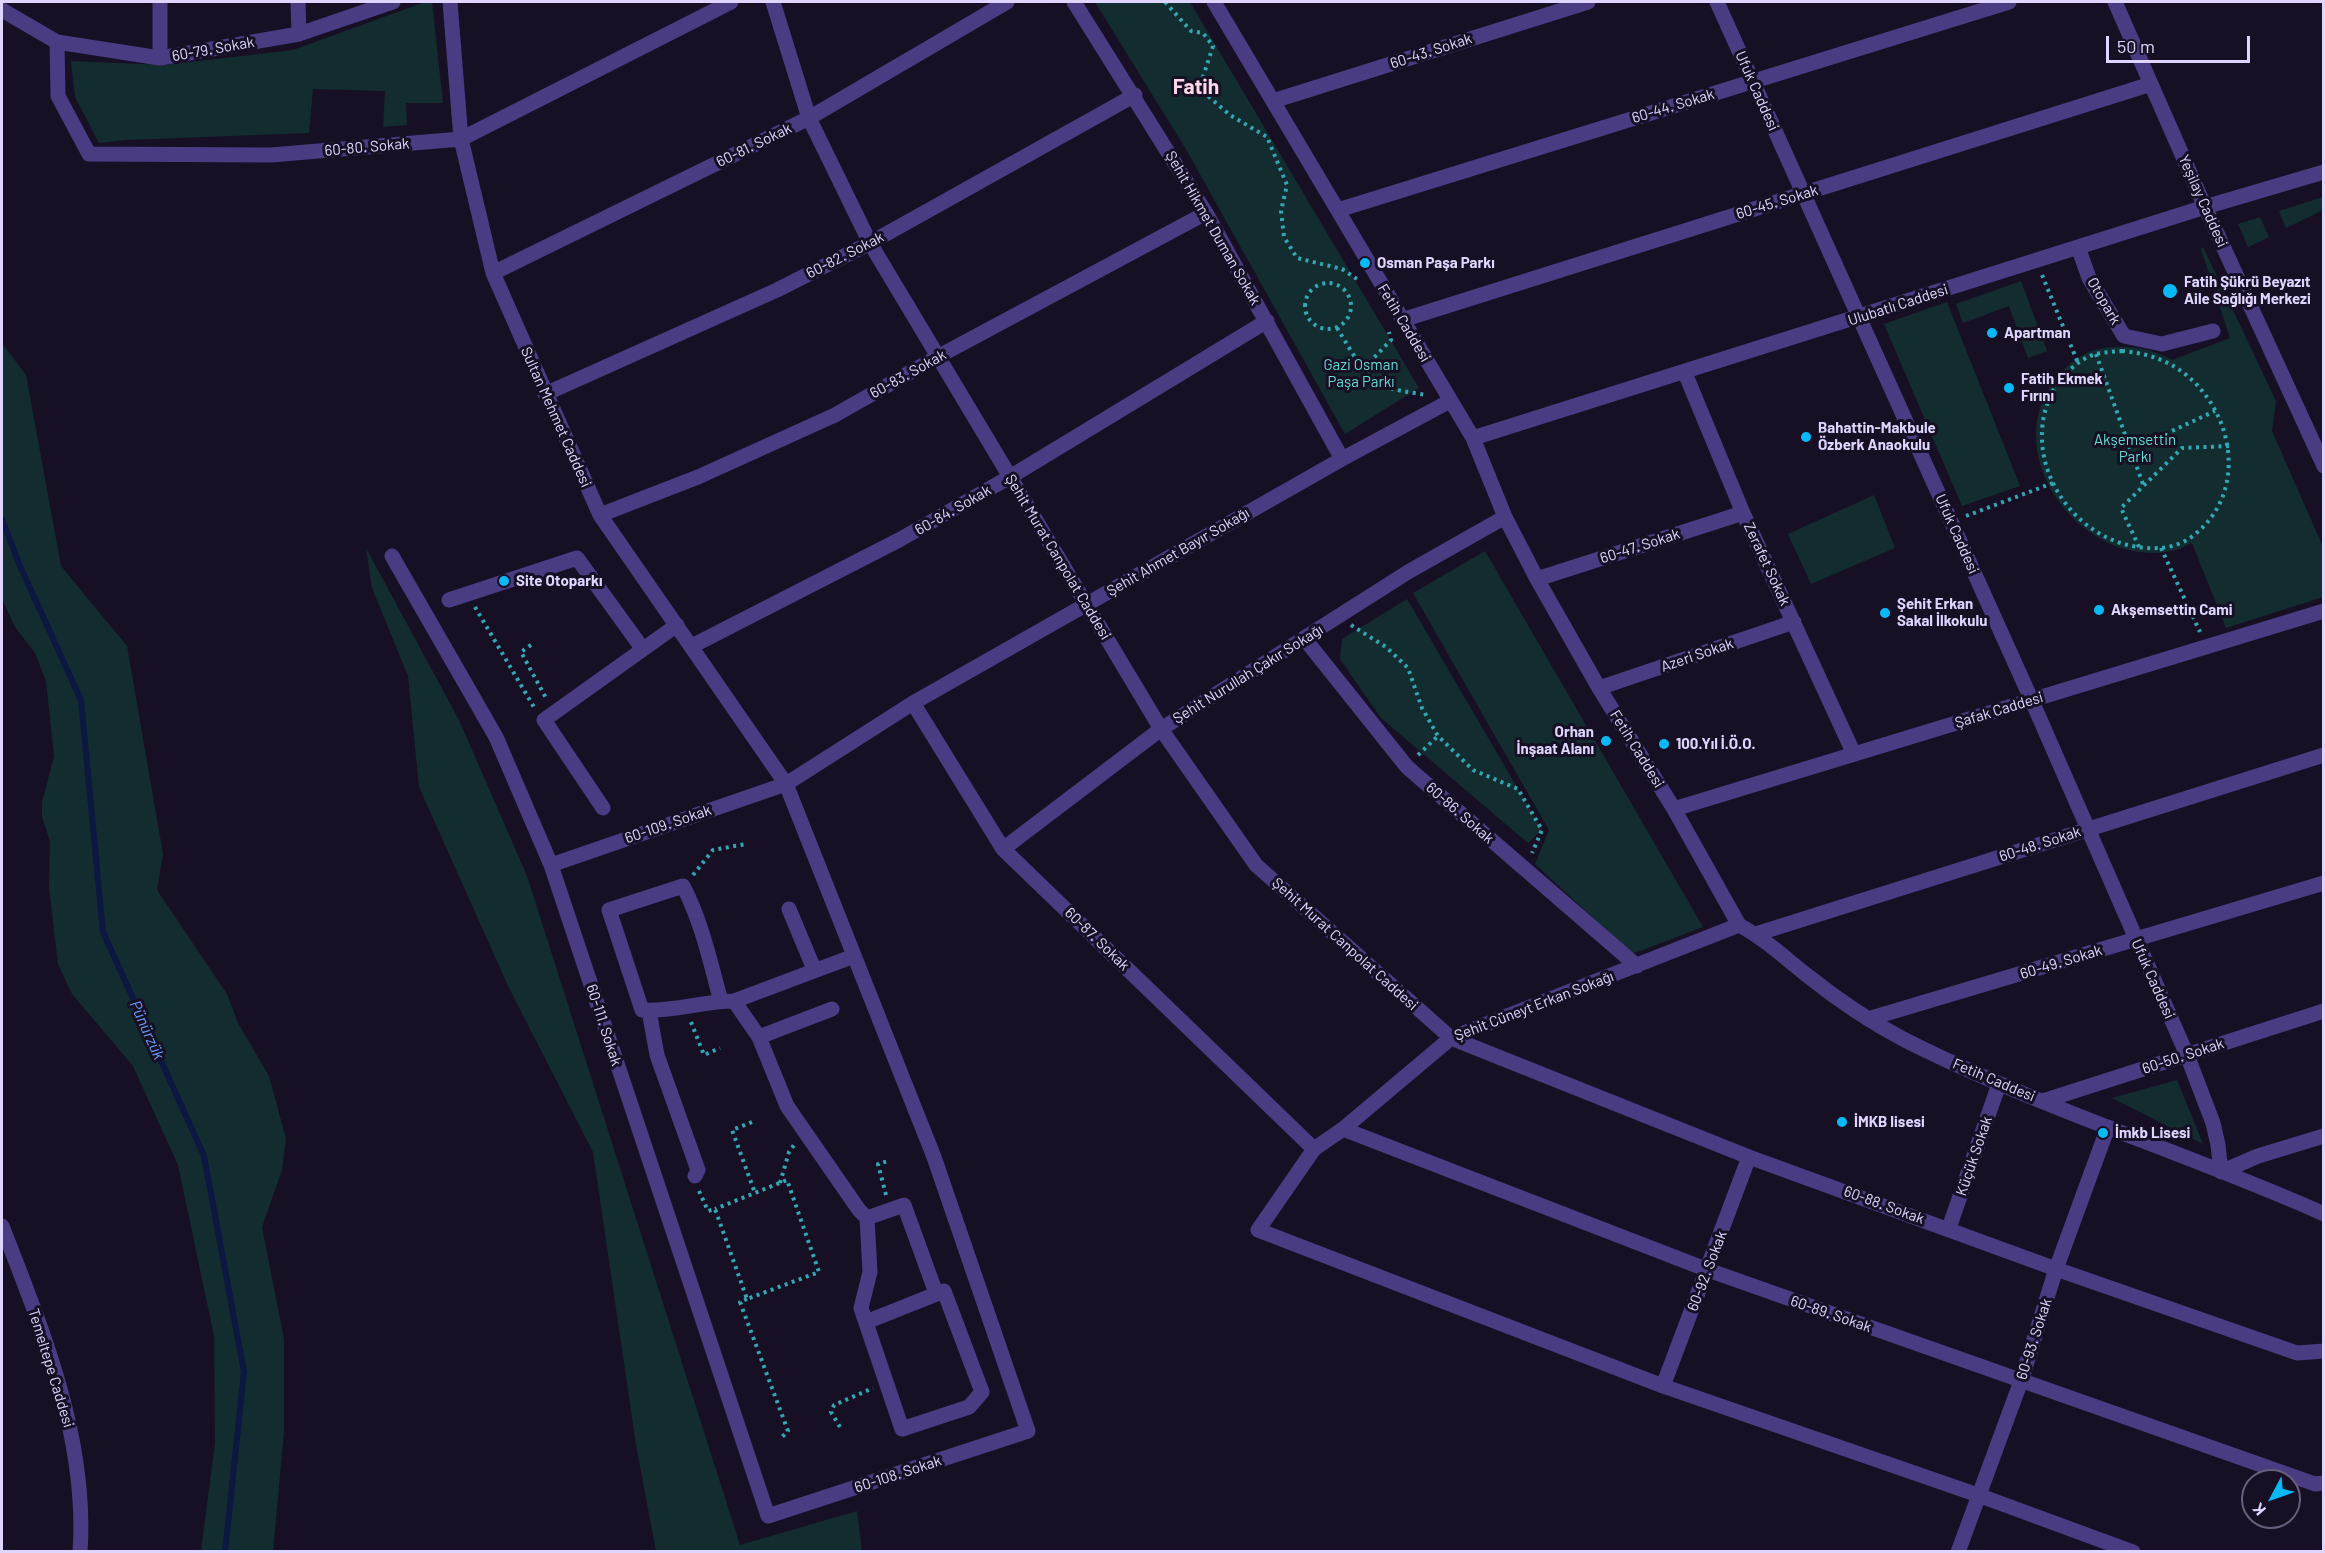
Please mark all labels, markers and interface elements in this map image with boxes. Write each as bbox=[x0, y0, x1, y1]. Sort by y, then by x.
scale bar bbox=[2109, 24, 2253, 62]
street label: 60-43. Sokak bbox=[1388, 29, 1474, 73]
street label: 60-79. Sokak bbox=[170, 33, 256, 65]
text: 50 m bbox=[2117, 35, 2155, 57]
street label: Ufuk Caddesi bbox=[1731, 48, 1783, 134]
district label: Fatih bbox=[1173, 74, 1219, 100]
street label: 60-44. Sokak bbox=[1630, 85, 1716, 127]
street label: 60-81. Sokak bbox=[713, 119, 795, 171]
street label: 60-80. Sokak bbox=[324, 134, 410, 160]
street label: Şehit Hikmet Duman Sokak bbox=[1162, 148, 1264, 308]
street label: Yeşilay Caddesi bbox=[2175, 152, 2231, 250]
street label: 60-45. Sokak bbox=[1734, 181, 1820, 223]
street label: 60-82. Sokak bbox=[803, 228, 887, 282]
place label: Osman Paşa Parkı bbox=[1377, 254, 1495, 272]
marker: Osman Paşa Parkı bbox=[1358, 256, 1372, 270]
place label: Fatih Şükrü Beyazıt Aile Sağlığı Merkezi bbox=[2184, 273, 2311, 308]
street label: Otopark bbox=[2083, 274, 2125, 328]
street label: Ulubatlı Caddesi bbox=[1846, 280, 1950, 330]
street label: Fetih Caddesi bbox=[1374, 281, 1434, 365]
marker: Fatih Şükrü Beyazıt Aile Sağlığı Merkezi bbox=[2161, 282, 2179, 300]
place label: Apartman bbox=[2004, 324, 2071, 342]
marker: Apartman bbox=[1985, 326, 1999, 340]
street label: Sultan Mehmet Caddesi bbox=[517, 344, 595, 490]
street label: 60-83. Sokak bbox=[867, 346, 949, 402]
park label: Gazi Osman Paşa Parkı bbox=[1324, 356, 1398, 391]
place label: Fatih Ekmek Fırını bbox=[2021, 370, 2103, 405]
marker: Fatih Ekmek Fırını bbox=[2002, 381, 2016, 395]
place label: Bahattin-Makbule Özberk Anaokulu bbox=[1818, 419, 1936, 454]
marker: Bahattin-Makbule Özberk Anaokulu bbox=[1799, 430, 1813, 444]
park label: Akşemsettin Parkı bbox=[2094, 431, 2176, 466]
street label: Şehit Murat Canpolat Caddesi bbox=[1001, 471, 1115, 643]
street label: 60-84. Sokak bbox=[912, 481, 994, 539]
street label: Ufuk Caddesi bbox=[1931, 491, 1983, 577]
street label: Şehit Ahmet Bayır Sokağı bbox=[1104, 504, 1252, 600]
street label: Zerafet Sokak bbox=[1740, 520, 1794, 608]
street label: 60-47. Sokak bbox=[1598, 525, 1682, 567]
place label: Site Otoparkı bbox=[516, 572, 603, 590]
marker: Site Otoparkı bbox=[497, 574, 511, 588]
place label: Şehit Erkan Sakal İlkokulu bbox=[1897, 595, 1987, 630]
place label: Akşemsettin Cami bbox=[2111, 601, 2232, 619]
marker: Akşemsettin Cami bbox=[2092, 603, 2106, 617]
marker: Şehit Erkan Sakal İlkokulu bbox=[1878, 606, 1892, 620]
street label: Şehit Nurullah Çakır Sokağı bbox=[1170, 620, 1326, 728]
street label: Azeri Sokak bbox=[1658, 634, 1736, 676]
street label: Şafak Caddesi bbox=[1953, 688, 2045, 732]
street label: Fetih Caddesi bbox=[1606, 707, 1668, 791]
place label: Orhan İnşaat Alanı bbox=[1517, 723, 1594, 758]
marker: Orhan İnşaat Alanı bbox=[1599, 734, 1613, 748]
place label: 100.Yıl İ.Ö.O. bbox=[1676, 735, 1755, 753]
marker: 100.Yıl İ.Ö.O. bbox=[1657, 737, 1671, 751]
street label: 60-86. Sokak bbox=[1422, 779, 1498, 847]
street label: 60-109. Sokak bbox=[622, 801, 714, 847]
street label: 60-48. Sokak bbox=[1997, 822, 2083, 866]
street label: Şehit Murat Canpolat Caddesi bbox=[1268, 874, 1422, 1014]
street label: 60-87. Sokak bbox=[1061, 904, 1133, 974]
street label: Ufuk Caddesi bbox=[2127, 936, 2179, 1022]
street label: 60-49. Sokak bbox=[2018, 941, 2104, 983]
street label: Şehit Cüneyt Erkan Sokağı bbox=[1452, 967, 1616, 1045]
street label: 60-111. Sokak bbox=[582, 982, 626, 1068]
water label: Pünürzük bbox=[125, 997, 169, 1063]
street label: 60-50. Sokak bbox=[2140, 1034, 2226, 1078]
street label: Fetih Caddesi bbox=[1950, 1054, 2038, 1106]
place label: İMKB lisesi bbox=[1854, 1113, 1925, 1131]
street label: Küçük Sokak bbox=[1952, 1114, 1996, 1198]
marker: İMKB lisesi bbox=[1835, 1115, 1849, 1129]
place label: İmkb Lisesi bbox=[2115, 1124, 2190, 1142]
marker: İmkb Lisesi bbox=[2096, 1126, 2110, 1140]
street label: 60-88. Sokak bbox=[1841, 1182, 1927, 1228]
street label: 60-92. Sokak bbox=[1683, 1228, 1731, 1314]
street label: 60-89. Sokak bbox=[1788, 1292, 1874, 1336]
street label: 60-93. Sokak bbox=[2012, 1296, 2056, 1382]
street label: Temeltepe Caddesi bbox=[24, 1306, 78, 1430]
street label: 60-108. Sokak bbox=[852, 1451, 944, 1497]
north arrow bbox=[2241, 1469, 2301, 1529]
text: K bbox=[2248, 1500, 2269, 1520]

